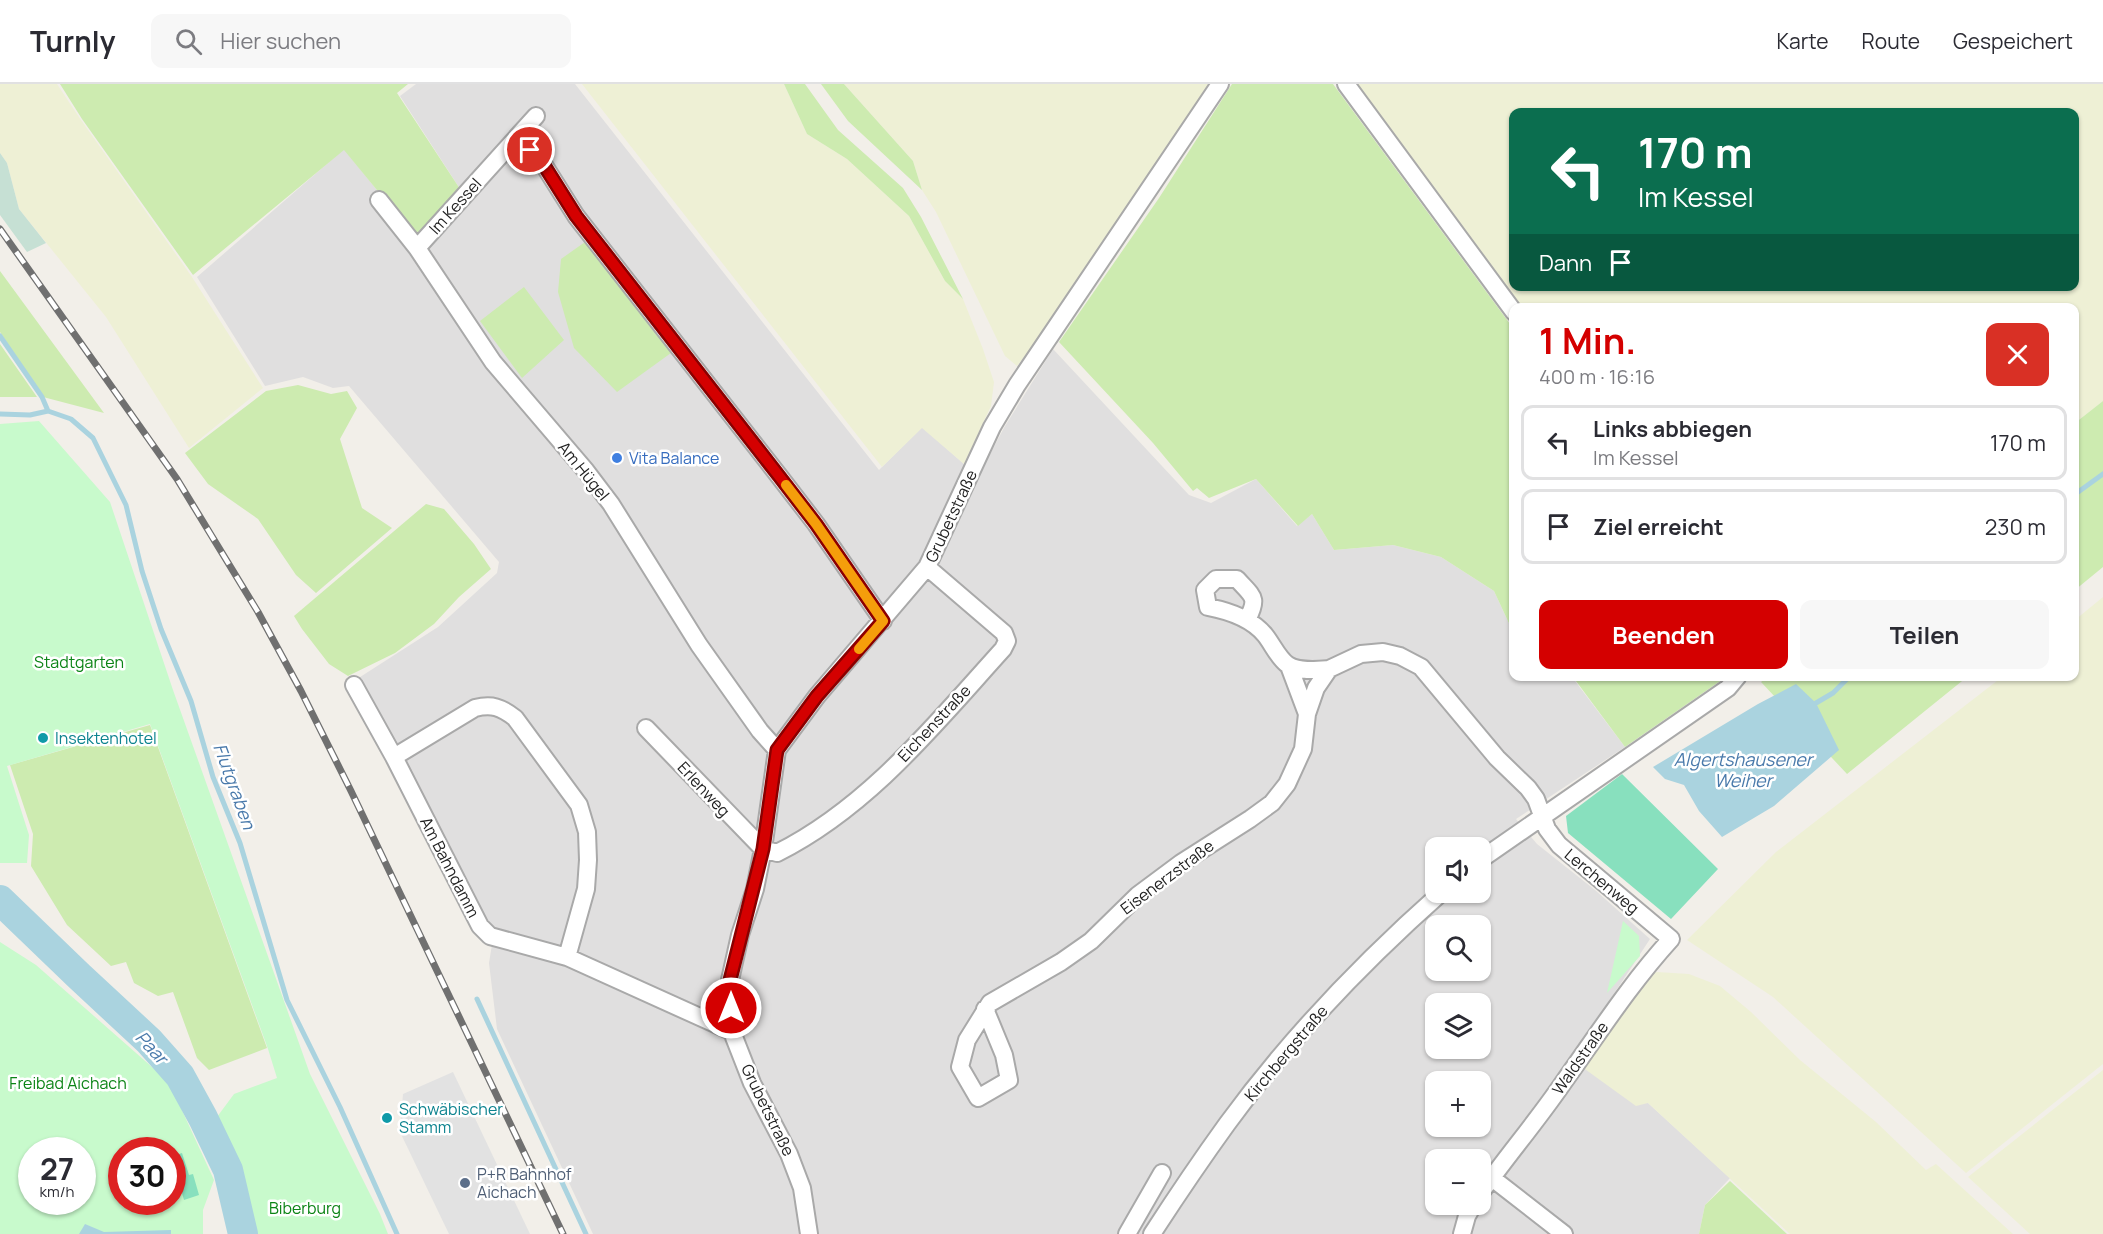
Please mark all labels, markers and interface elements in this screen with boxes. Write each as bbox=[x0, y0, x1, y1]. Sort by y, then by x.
search box bbox=[151, 14, 571, 68]
text: Turnly bbox=[30, 22, 115, 60]
icon: search bbox=[172, 25, 205, 58]
text: Hier suchen bbox=[220, 26, 341, 56]
text: Karte bbox=[1777, 27, 1829, 55]
text: Route bbox=[1862, 27, 1920, 55]
text: Gespeichert bbox=[1953, 27, 2073, 55]
text: 170 m bbox=[1638, 123, 1753, 181]
pin bbox=[504, 124, 555, 175]
icon: left bbox=[1539, 132, 1617, 210]
icon: arrive bbox=[513, 133, 546, 166]
street label: Im Kessel bbox=[424, 173, 486, 239]
text: Im Kessel bbox=[1638, 178, 1754, 215]
icon: arrive bbox=[1604, 246, 1637, 279]
text: Dann bbox=[1539, 248, 1592, 278]
text: 1 Min. bbox=[1539, 316, 1636, 365]
button: close bbox=[1986, 323, 2049, 386]
text: 400 m · 16:16 bbox=[1539, 363, 1655, 390]
text: Links abbiegen bbox=[1593, 414, 1752, 444]
icon: left bbox=[1542, 426, 1575, 459]
text: 170 m bbox=[1990, 428, 2046, 458]
street label: Am Hügel bbox=[553, 437, 615, 505]
text: Im Kessel bbox=[1593, 444, 1679, 471]
place label: Vita Balance bbox=[629, 447, 719, 469]
marker: Vita Balance bbox=[610, 451, 624, 465]
street label: Grubetstraße bbox=[920, 466, 982, 566]
icon: arrive bbox=[1542, 510, 1575, 543]
text: Ziel erreicht bbox=[1593, 512, 1724, 542]
text: 230 m bbox=[1985, 512, 2046, 542]
button: Beenden bbox=[1539, 600, 1788, 669]
button: Teilen bbox=[1800, 600, 2049, 669]
park label: Stadtgarten bbox=[34, 651, 124, 673]
street label: Eichenstraße bbox=[893, 680, 975, 766]
place label: Insektenhotel bbox=[55, 727, 157, 749]
marker: Insektenhotel bbox=[36, 731, 50, 745]
water label: Flutgraben bbox=[208, 740, 262, 833]
water label: Algertshausener Weiher bbox=[1674, 747, 1815, 792]
street label: Erlenweg bbox=[673, 757, 735, 821]
street label: Am Bahndamm bbox=[415, 813, 485, 921]
street label: Eisenerzstraße bbox=[1116, 835, 1218, 919]
map controls bbox=[1425, 837, 1491, 1215]
button: sound bbox=[1425, 837, 1491, 903]
street label: Lerchenweg bbox=[1560, 843, 1644, 919]
button: search bbox=[1425, 915, 1491, 981]
position arrow bbox=[699, 976, 763, 1040]
button: layers bbox=[1425, 993, 1491, 1059]
street label: Kirchbergstraße bbox=[1239, 1000, 1333, 1106]
street label: Waldstraße bbox=[1547, 1017, 1613, 1099]
water label: Paar bbox=[131, 1025, 175, 1071]
street label: Grubetstraße bbox=[736, 1060, 800, 1160]
button: + bbox=[1425, 1071, 1491, 1137]
park label: Freibad Aichach bbox=[9, 1072, 127, 1094]
place label: Schwäbischer Stamm bbox=[399, 1098, 503, 1138]
marker: Schwäbischer Stamm bbox=[380, 1111, 394, 1125]
speed limit sign: 30 bbox=[108, 1137, 186, 1215]
text: 27 bbox=[40, 1148, 74, 1189]
button: − bbox=[1425, 1149, 1491, 1215]
place label: P+R Bahnhof Aichach bbox=[477, 1163, 572, 1203]
marker: P+R Bahnhof Aichach bbox=[458, 1176, 472, 1190]
text: km/h bbox=[40, 1181, 74, 1202]
park label: Biberburg bbox=[269, 1197, 341, 1219]

